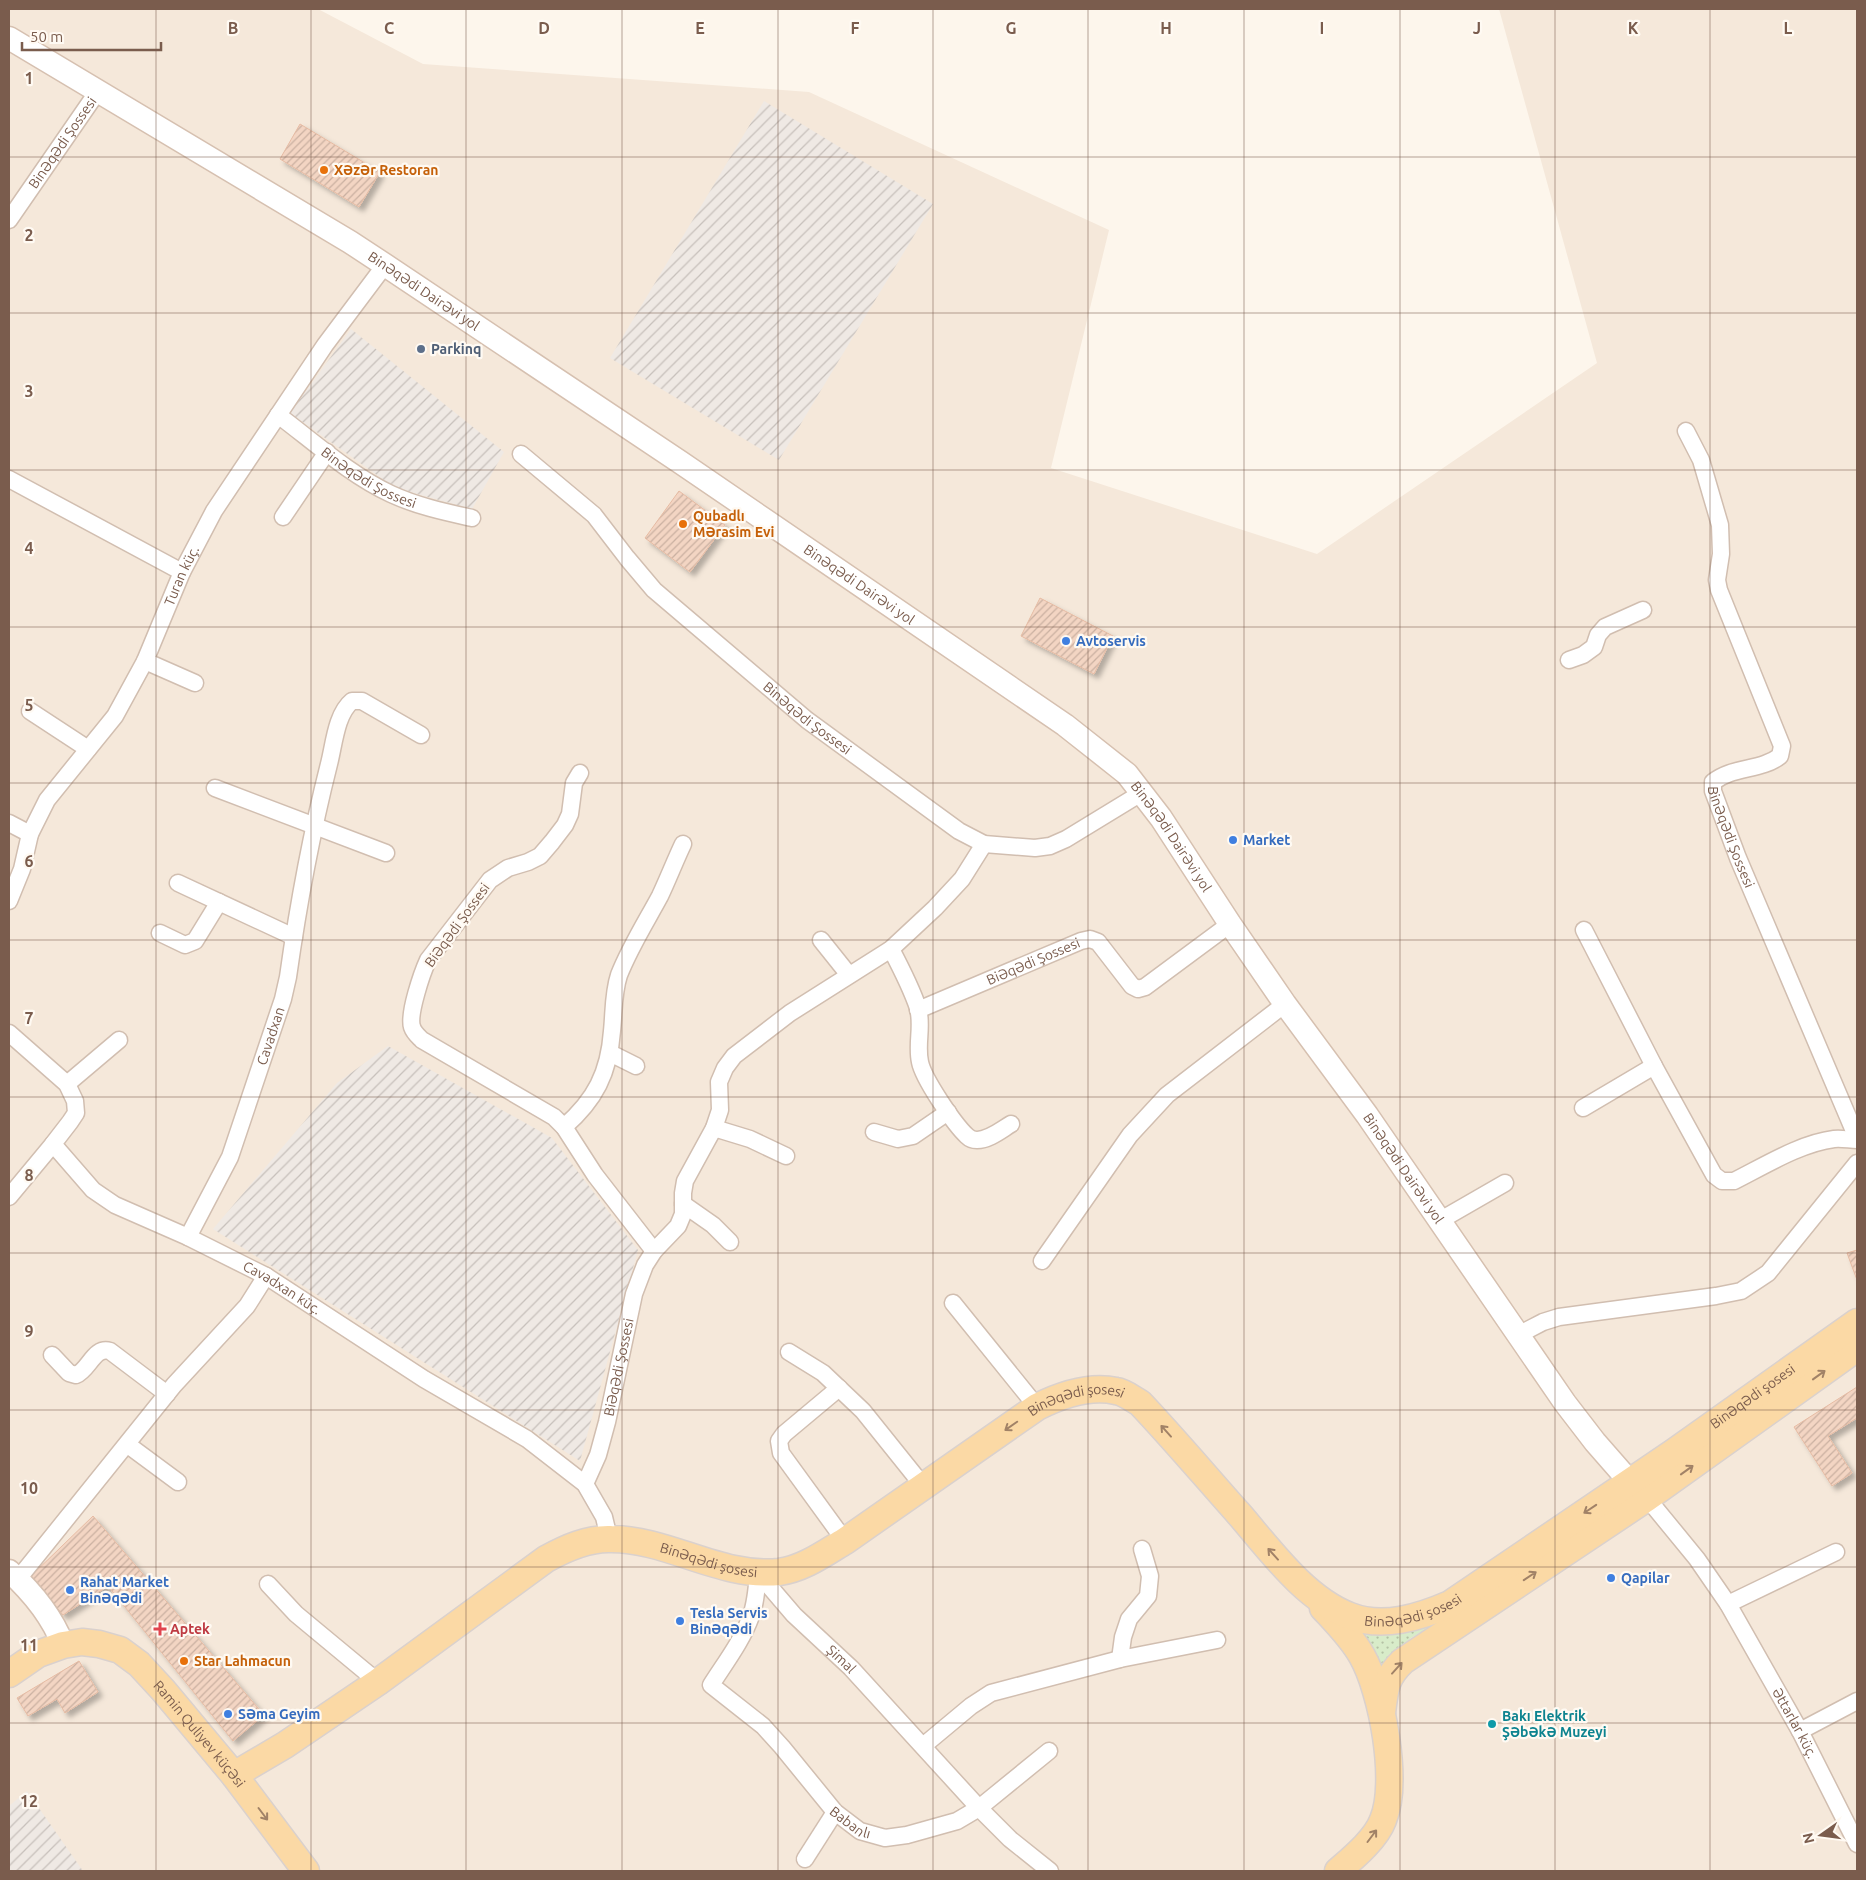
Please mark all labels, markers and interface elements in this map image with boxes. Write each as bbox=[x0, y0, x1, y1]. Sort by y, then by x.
text: B bbox=[228, 19, 238, 37]
text: C bbox=[384, 19, 394, 37]
text: D bbox=[538, 19, 550, 37]
text: E bbox=[695, 19, 705, 37]
text: F bbox=[851, 19, 860, 37]
text: G bbox=[1005, 19, 1017, 37]
text: H bbox=[1160, 19, 1172, 37]
text: I bbox=[1320, 19, 1324, 37]
text: J bbox=[1473, 19, 1481, 37]
text: K bbox=[1628, 19, 1639, 37]
text: L bbox=[1784, 19, 1793, 37]
scale bar bbox=[22, 20, 161, 52]
text: 50 m bbox=[30, 28, 63, 45]
text: 1 bbox=[24, 69, 34, 87]
street label: Binəqədi Şossesi bbox=[25, 94, 100, 192]
place label: Xəzər Restoran bbox=[334, 162, 439, 178]
marker: Xəzər Restoran bbox=[318, 164, 330, 176]
text: 2 bbox=[24, 226, 34, 244]
street label: Binəqədi Dairəvi yol bbox=[365, 248, 483, 334]
place label: Parkinq bbox=[431, 341, 481, 357]
marker: Parkinq bbox=[415, 343, 427, 355]
text: 3 bbox=[24, 382, 34, 400]
street label: Binəqədi Şossesi bbox=[318, 444, 418, 511]
place label: Qubadlı Mərasim Evi bbox=[693, 508, 774, 540]
marker: Qubadlı Mərasim Evi bbox=[677, 518, 689, 530]
text: 4 bbox=[24, 539, 34, 557]
street label: Binəqədi Dairəvi yol bbox=[801, 541, 918, 628]
street label: Turan küç. bbox=[161, 543, 202, 608]
place label: Avtoservis bbox=[1076, 633, 1146, 649]
marker: Avtoservis bbox=[1060, 635, 1072, 647]
street label: Binəqədi Şossesi bbox=[760, 678, 854, 758]
text: 5 bbox=[24, 696, 34, 714]
street label: Binəqədi Dairəvi yol bbox=[1128, 778, 1215, 895]
street label: Binəqədi Şossesi bbox=[1705, 786, 1758, 890]
place label: Market bbox=[1243, 832, 1290, 848]
marker: Market bbox=[1227, 834, 1239, 846]
text: 6 bbox=[24, 852, 34, 870]
street label: Biəqədi Şossesi bbox=[421, 880, 493, 970]
street label: Biəqədi Şossesi bbox=[984, 934, 1082, 988]
street label: Cavadxan bbox=[253, 1005, 288, 1067]
text: 7 bbox=[24, 1009, 34, 1027]
street label: Binəqədi Dairəvi yol bbox=[1360, 1110, 1447, 1227]
text: 8 bbox=[24, 1166, 34, 1184]
street label: Cavadxan küç. bbox=[240, 1258, 324, 1318]
street label: Biəqədi Şossesi bbox=[600, 1317, 637, 1418]
text: 9 bbox=[24, 1322, 34, 1340]
street label: Binəqədi şosesi bbox=[1707, 1361, 1798, 1432]
one-way arrow bbox=[1812, 1370, 1825, 1381]
street label: Binəqədi şosesi bbox=[1024, 1381, 1127, 1419]
one-way arrow bbox=[1004, 1421, 1018, 1431]
one-way arrow bbox=[1160, 1425, 1172, 1438]
one-way arrow bbox=[1680, 1465, 1694, 1475]
text: 10 bbox=[20, 1479, 38, 1497]
one-way arrow bbox=[1583, 1504, 1597, 1514]
street label: Binəqədi şosesi bbox=[658, 1539, 758, 1580]
one-way arrow bbox=[1267, 1547, 1279, 1560]
place label: Qapilar bbox=[1621, 1570, 1670, 1586]
one-way arrow bbox=[1523, 1571, 1537, 1581]
marker: Qapilar bbox=[1605, 1572, 1617, 1584]
place label: Rahat Market Binəqədi bbox=[80, 1574, 169, 1606]
marker: Rahat Market Binəqədi bbox=[64, 1584, 76, 1596]
street label: Binəqədi şosesi bbox=[1363, 1591, 1465, 1630]
place label: Tesla Servis Binəqədi bbox=[690, 1605, 768, 1637]
marker: Tesla Servis Binəqədi bbox=[674, 1615, 686, 1627]
place label: Aptek bbox=[170, 1621, 210, 1637]
marker: Aptek bbox=[154, 1623, 166, 1635]
text: 11 bbox=[20, 1636, 38, 1654]
street label: Şimal bbox=[824, 1642, 860, 1676]
place label: Star Lahmacun bbox=[194, 1653, 291, 1669]
marker: Star Lahmacun bbox=[178, 1655, 190, 1667]
one-way arrow bbox=[1391, 1661, 1402, 1674]
street label: Ramin Quliyev küçəsi bbox=[150, 1677, 248, 1790]
street label: Əttarlar küç. bbox=[1769, 1685, 1820, 1761]
place label: Səma Geyim bbox=[238, 1706, 320, 1722]
marker: Səma Geyim bbox=[222, 1708, 234, 1720]
place label: Bakı Elektrik Şəbəkə Muzeyi bbox=[1502, 1708, 1607, 1741]
marker: Bakı Elektrik Şəbəkə Muzeyi bbox=[1486, 1718, 1498, 1730]
text: 12 bbox=[20, 1792, 38, 1810]
street label: Babanlı bbox=[827, 1803, 873, 1842]
one-way arrow bbox=[257, 1807, 268, 1820]
north arrow bbox=[1796, 1810, 1846, 1860]
one-way arrow bbox=[1366, 1830, 1377, 1843]
text: N bbox=[1799, 1831, 1817, 1845]

